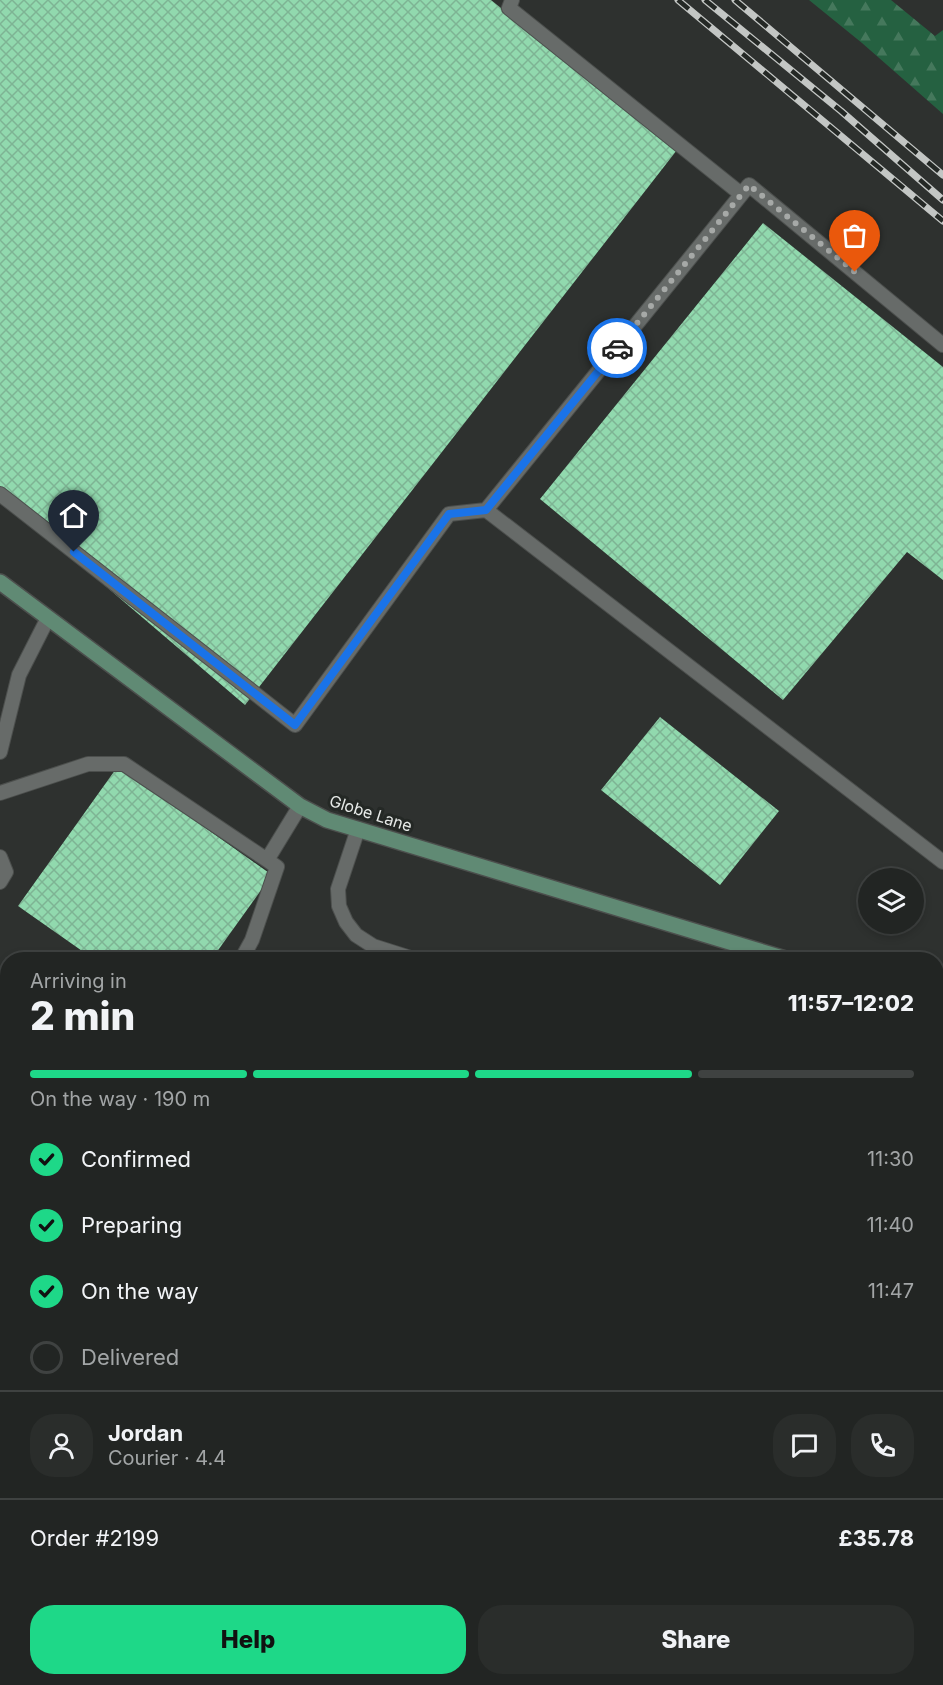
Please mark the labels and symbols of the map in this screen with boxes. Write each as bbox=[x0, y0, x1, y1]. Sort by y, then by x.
pin bbox=[829, 210, 880, 272]
courier bbox=[587, 318, 647, 378]
pin bbox=[48, 490, 99, 552]
street label: Globe Lane bbox=[327, 790, 415, 836]

